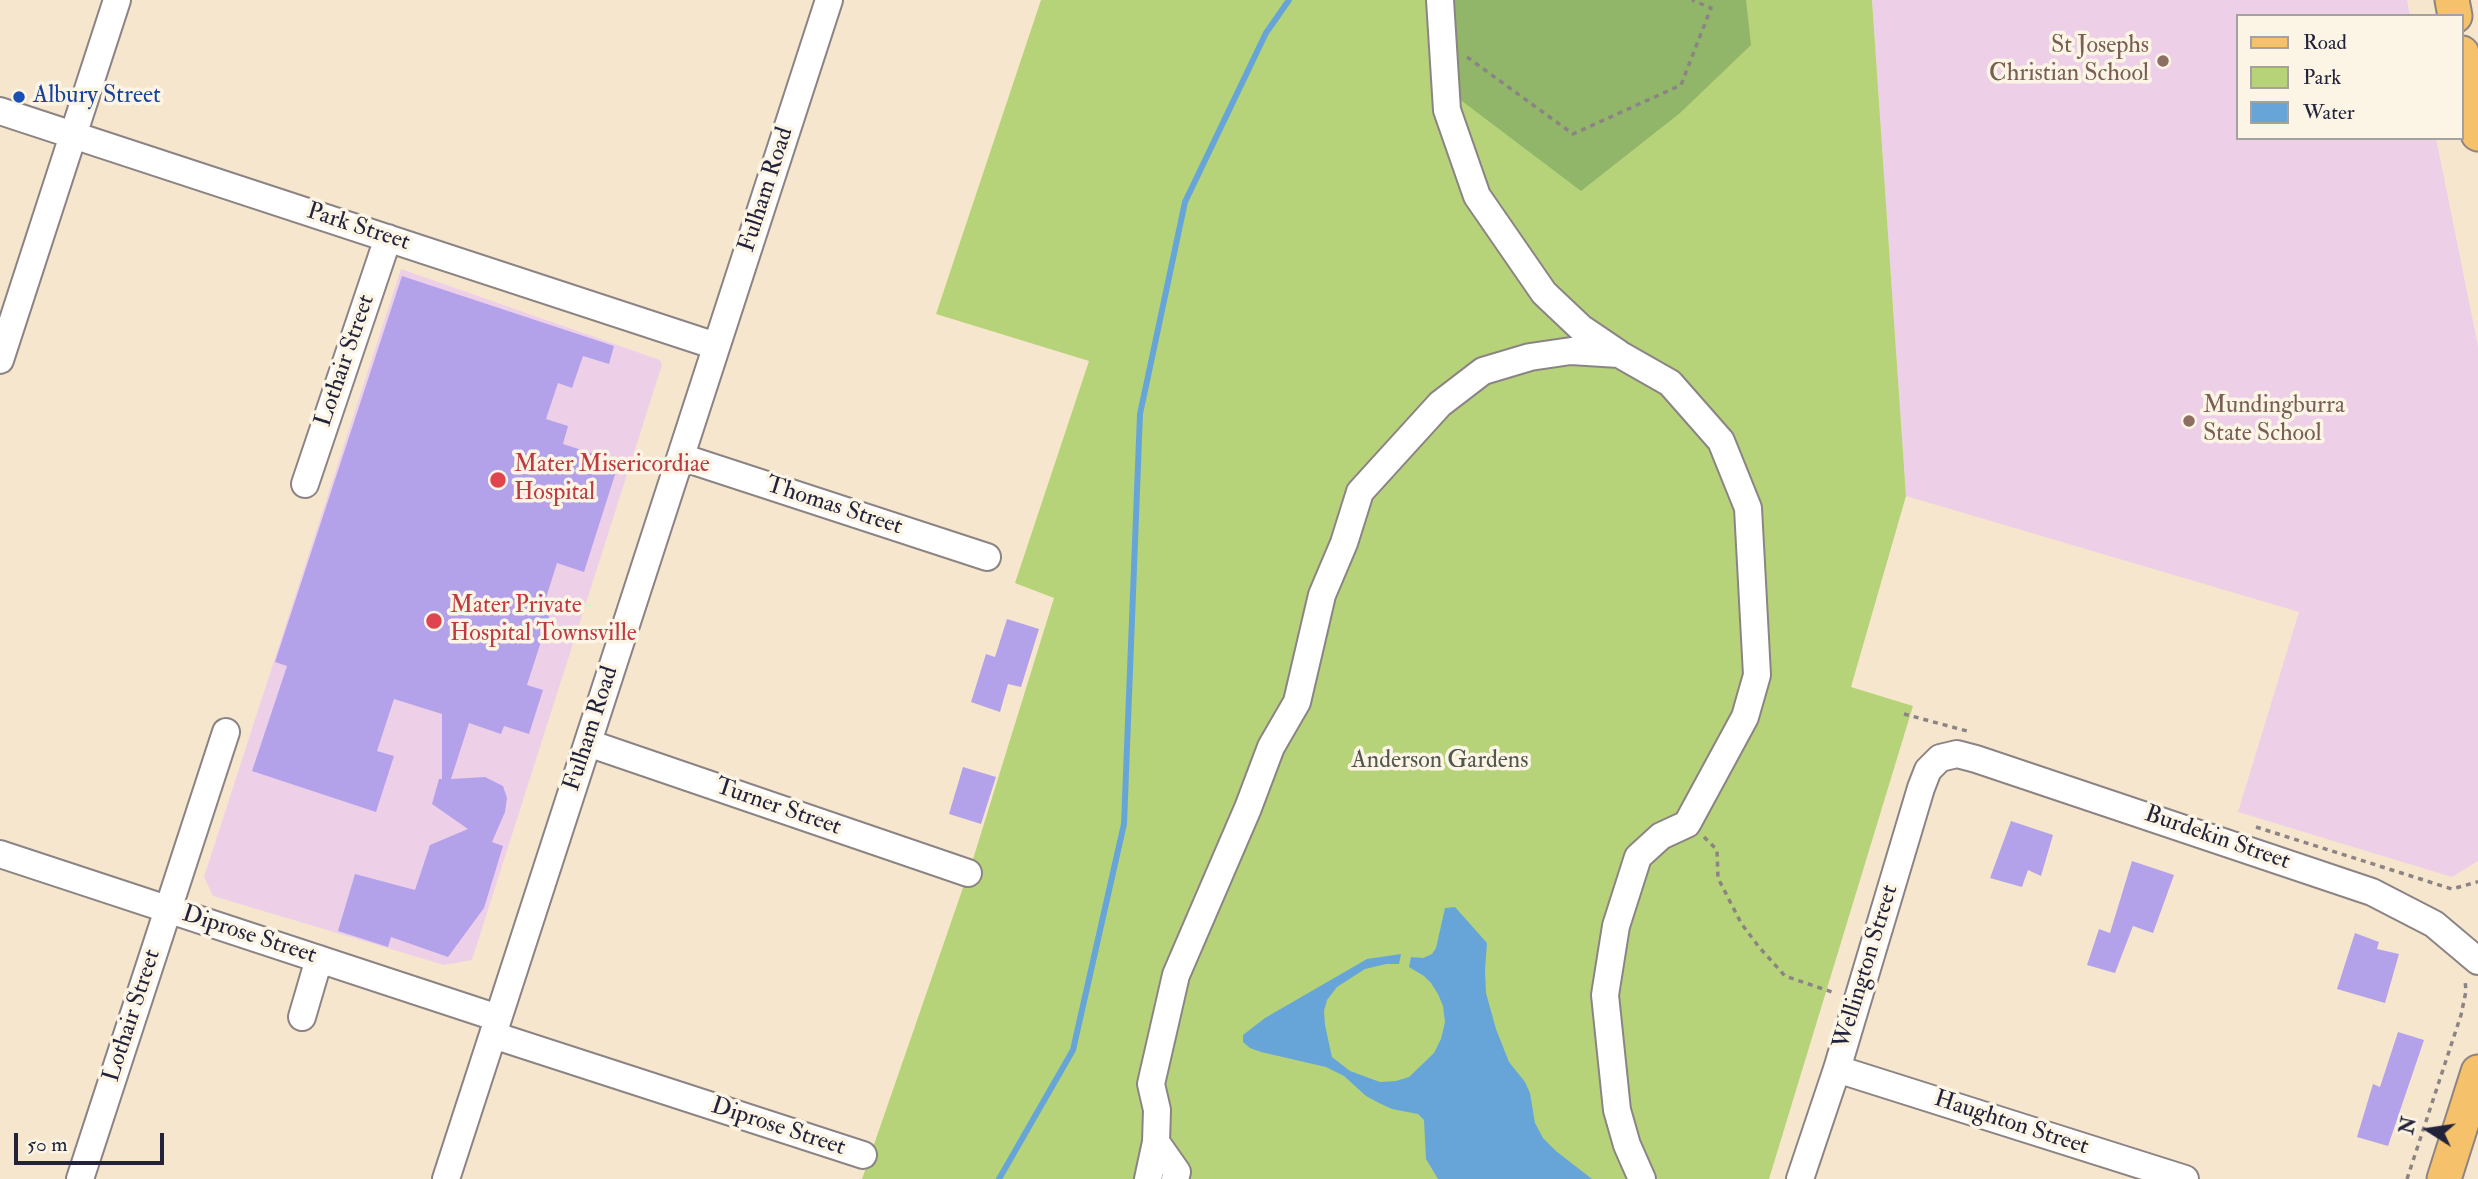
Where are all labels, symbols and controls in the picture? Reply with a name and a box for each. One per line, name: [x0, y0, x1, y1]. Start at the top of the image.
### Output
legend: [2236, 14, 2464, 140]
text: Road: [2303, 29, 2347, 56]
place label: St Josephs Christian School: [1989, 33, 2149, 89]
marker: St Josephs Christian School: [2155, 53, 2171, 69]
text: Park: [2303, 64, 2341, 91]
place label: Albury Street: [33, 83, 161, 111]
marker: Albury Street: [11, 89, 27, 105]
text: Water: [2303, 99, 2355, 126]
street label: Fulham Road: [733, 124, 801, 256]
street label: Park Street: [303, 198, 413, 258]
street label: Lothair Street: [310, 291, 382, 431]
place label: Mundingburra State School: [2203, 393, 2345, 449]
marker: Mundingburra State School: [2181, 413, 2197, 429]
place label: Mater Misericordiae Hospital: [514, 452, 710, 508]
marker: Mater Misericordiae Hospital: [488, 470, 508, 490]
street label: Thomas Street: [762, 471, 906, 543]
place label: Mater Private Hospital Townsville: [450, 593, 637, 649]
marker: Mater Private Hospital Townsville: [424, 611, 444, 631]
street label: Fulham Road: [558, 663, 626, 795]
park label: Anderson Gardens: [1352, 748, 1528, 776]
street label: Turner Street: [711, 773, 845, 843]
street label: Burdekin Street: [2140, 801, 2294, 877]
street label: Wellington Street: [1828, 882, 1906, 1052]
street label: Diprose Street: [178, 901, 320, 971]
street label: Lothair Street: [98, 946, 168, 1086]
street label: Haughton Street: [1930, 1085, 2092, 1163]
street label: Diprose Street: [707, 1093, 849, 1163]
north arrow: [2394, 1095, 2464, 1165]
text: N: [2395, 1115, 2422, 1136]
scale bar: [18, 1120, 168, 1164]
text: 50 m: [27, 1131, 68, 1158]

